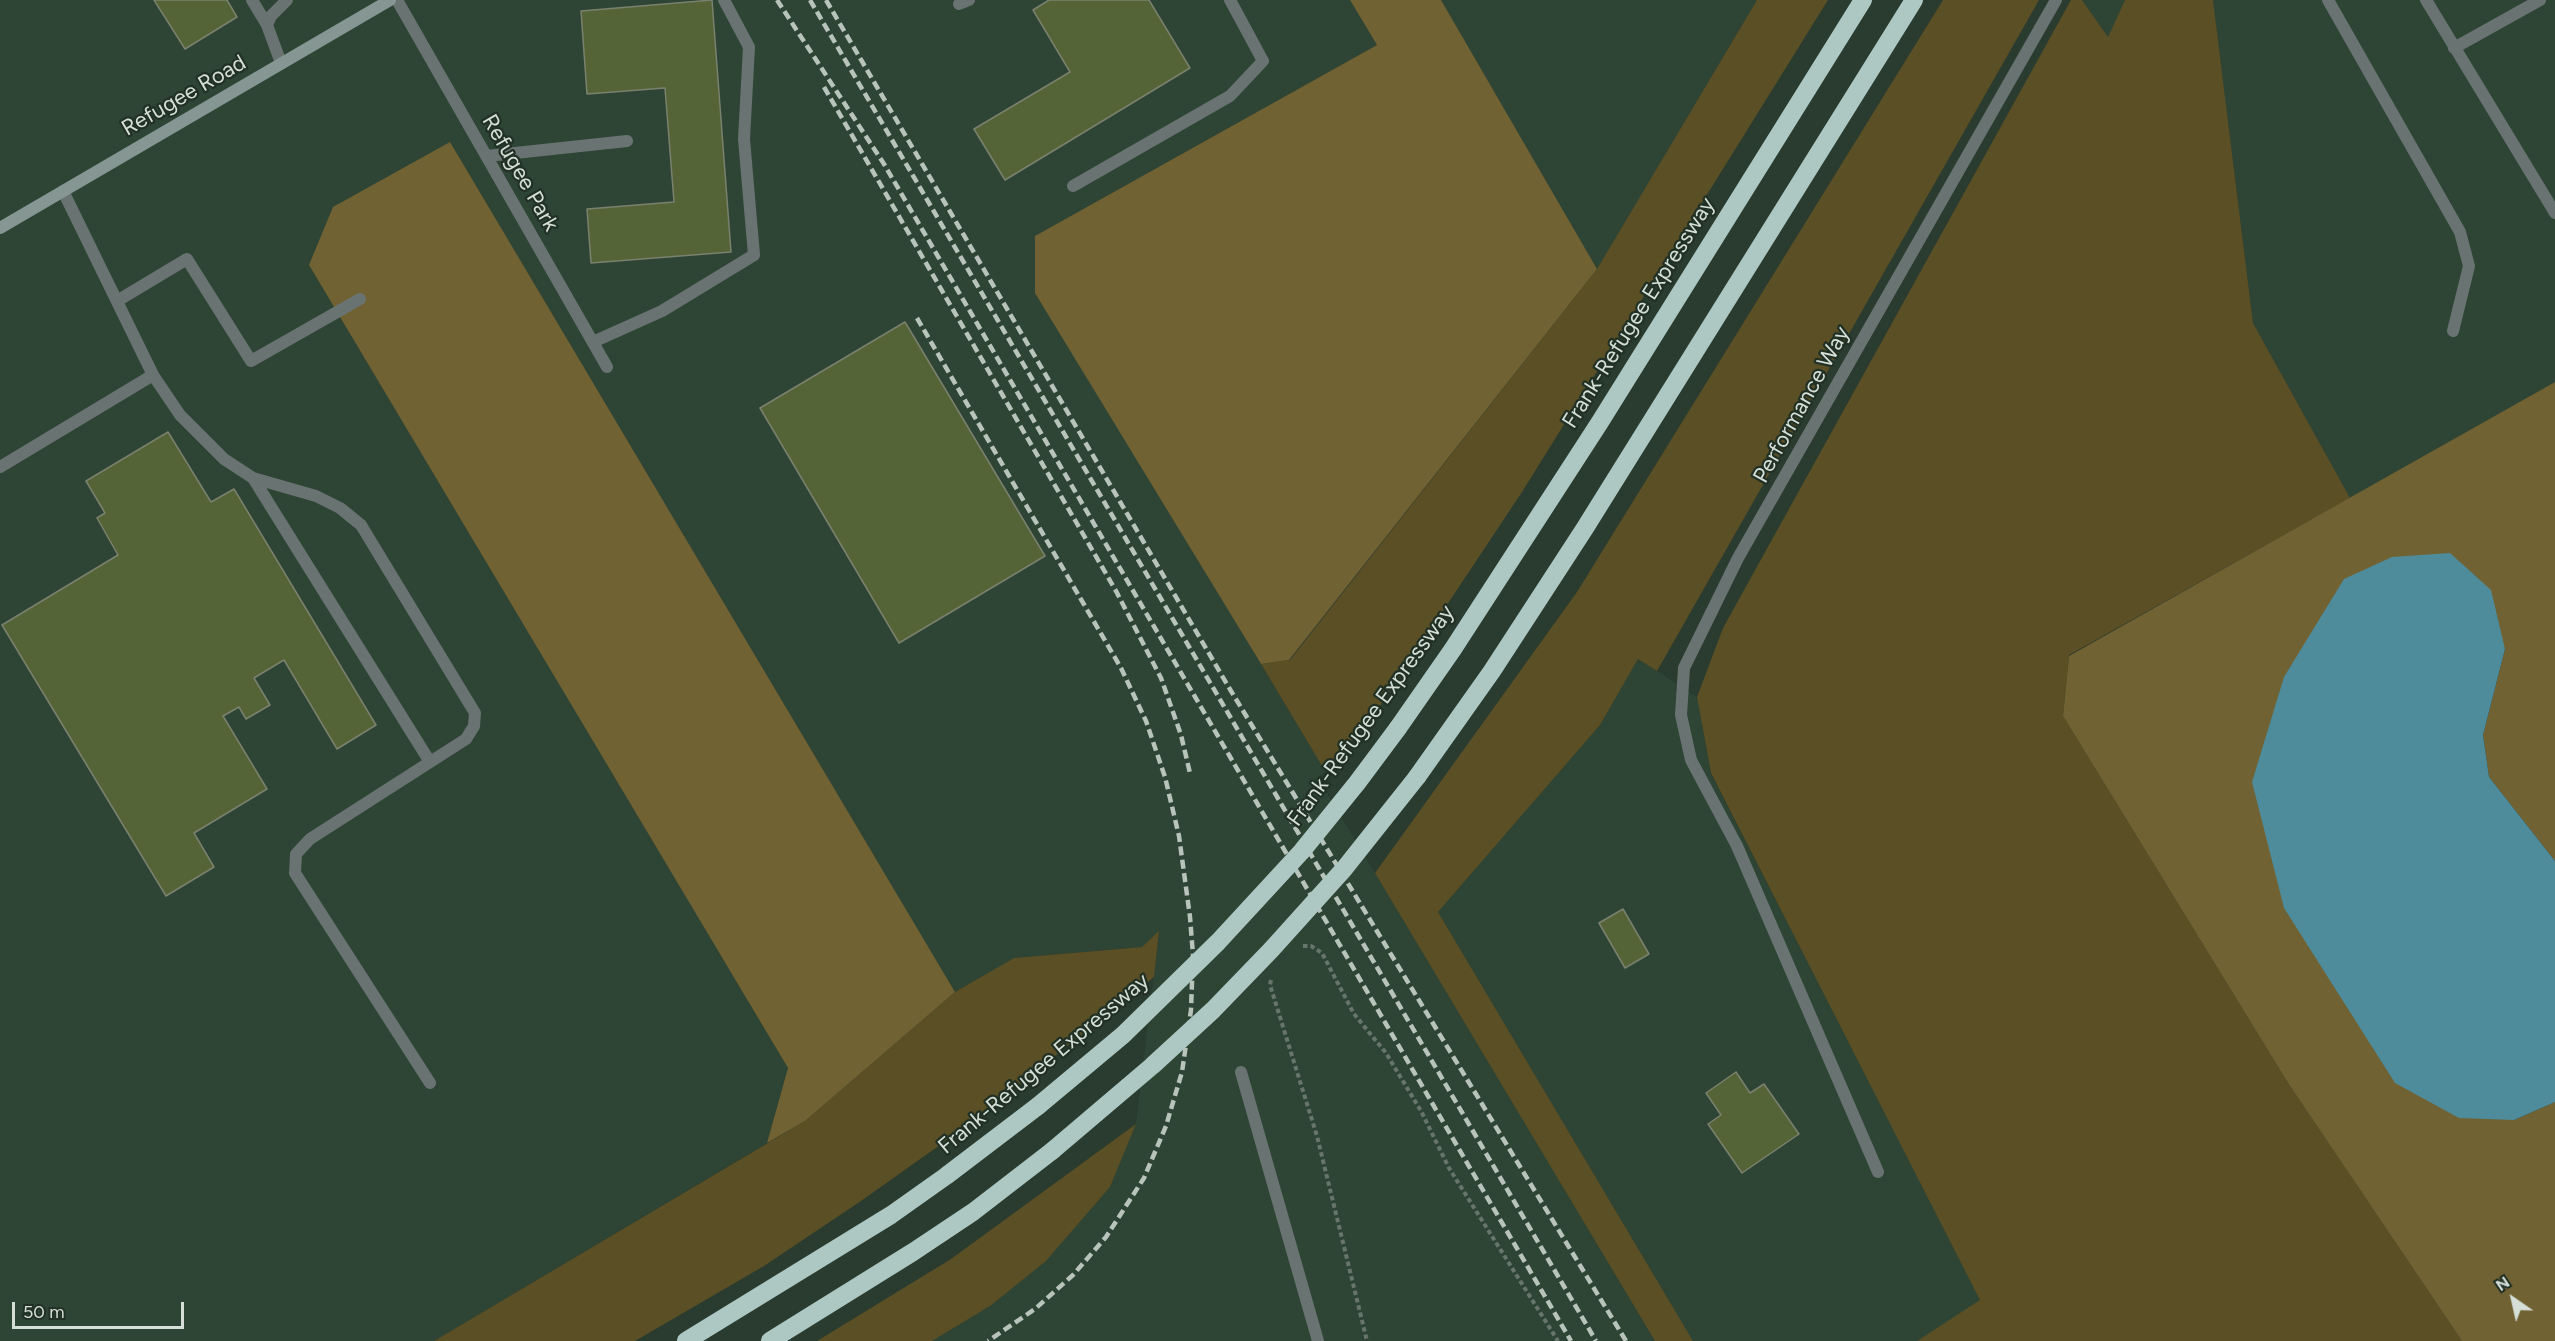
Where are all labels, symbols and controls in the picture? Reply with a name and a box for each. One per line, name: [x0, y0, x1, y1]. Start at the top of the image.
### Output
street label: Refugee Road: [117, 50, 251, 142]
street label: Refugee Park: [476, 110, 564, 236]
street label: Frank-Refugee Expressway: [1557, 193, 1721, 433]
street label: Performance Way: [1748, 322, 1856, 488]
street label: Frank-Refugee Expressway: [1282, 600, 1460, 832]
street label: Frank-Refugee Expressway: [933, 968, 1155, 1160]
north arrow: [2483, 1269, 2543, 1329]
text: N: [2492, 1272, 2513, 1295]
scale bar: [15, 1290, 188, 1328]
text: 50 m: [23, 1301, 65, 1323]

